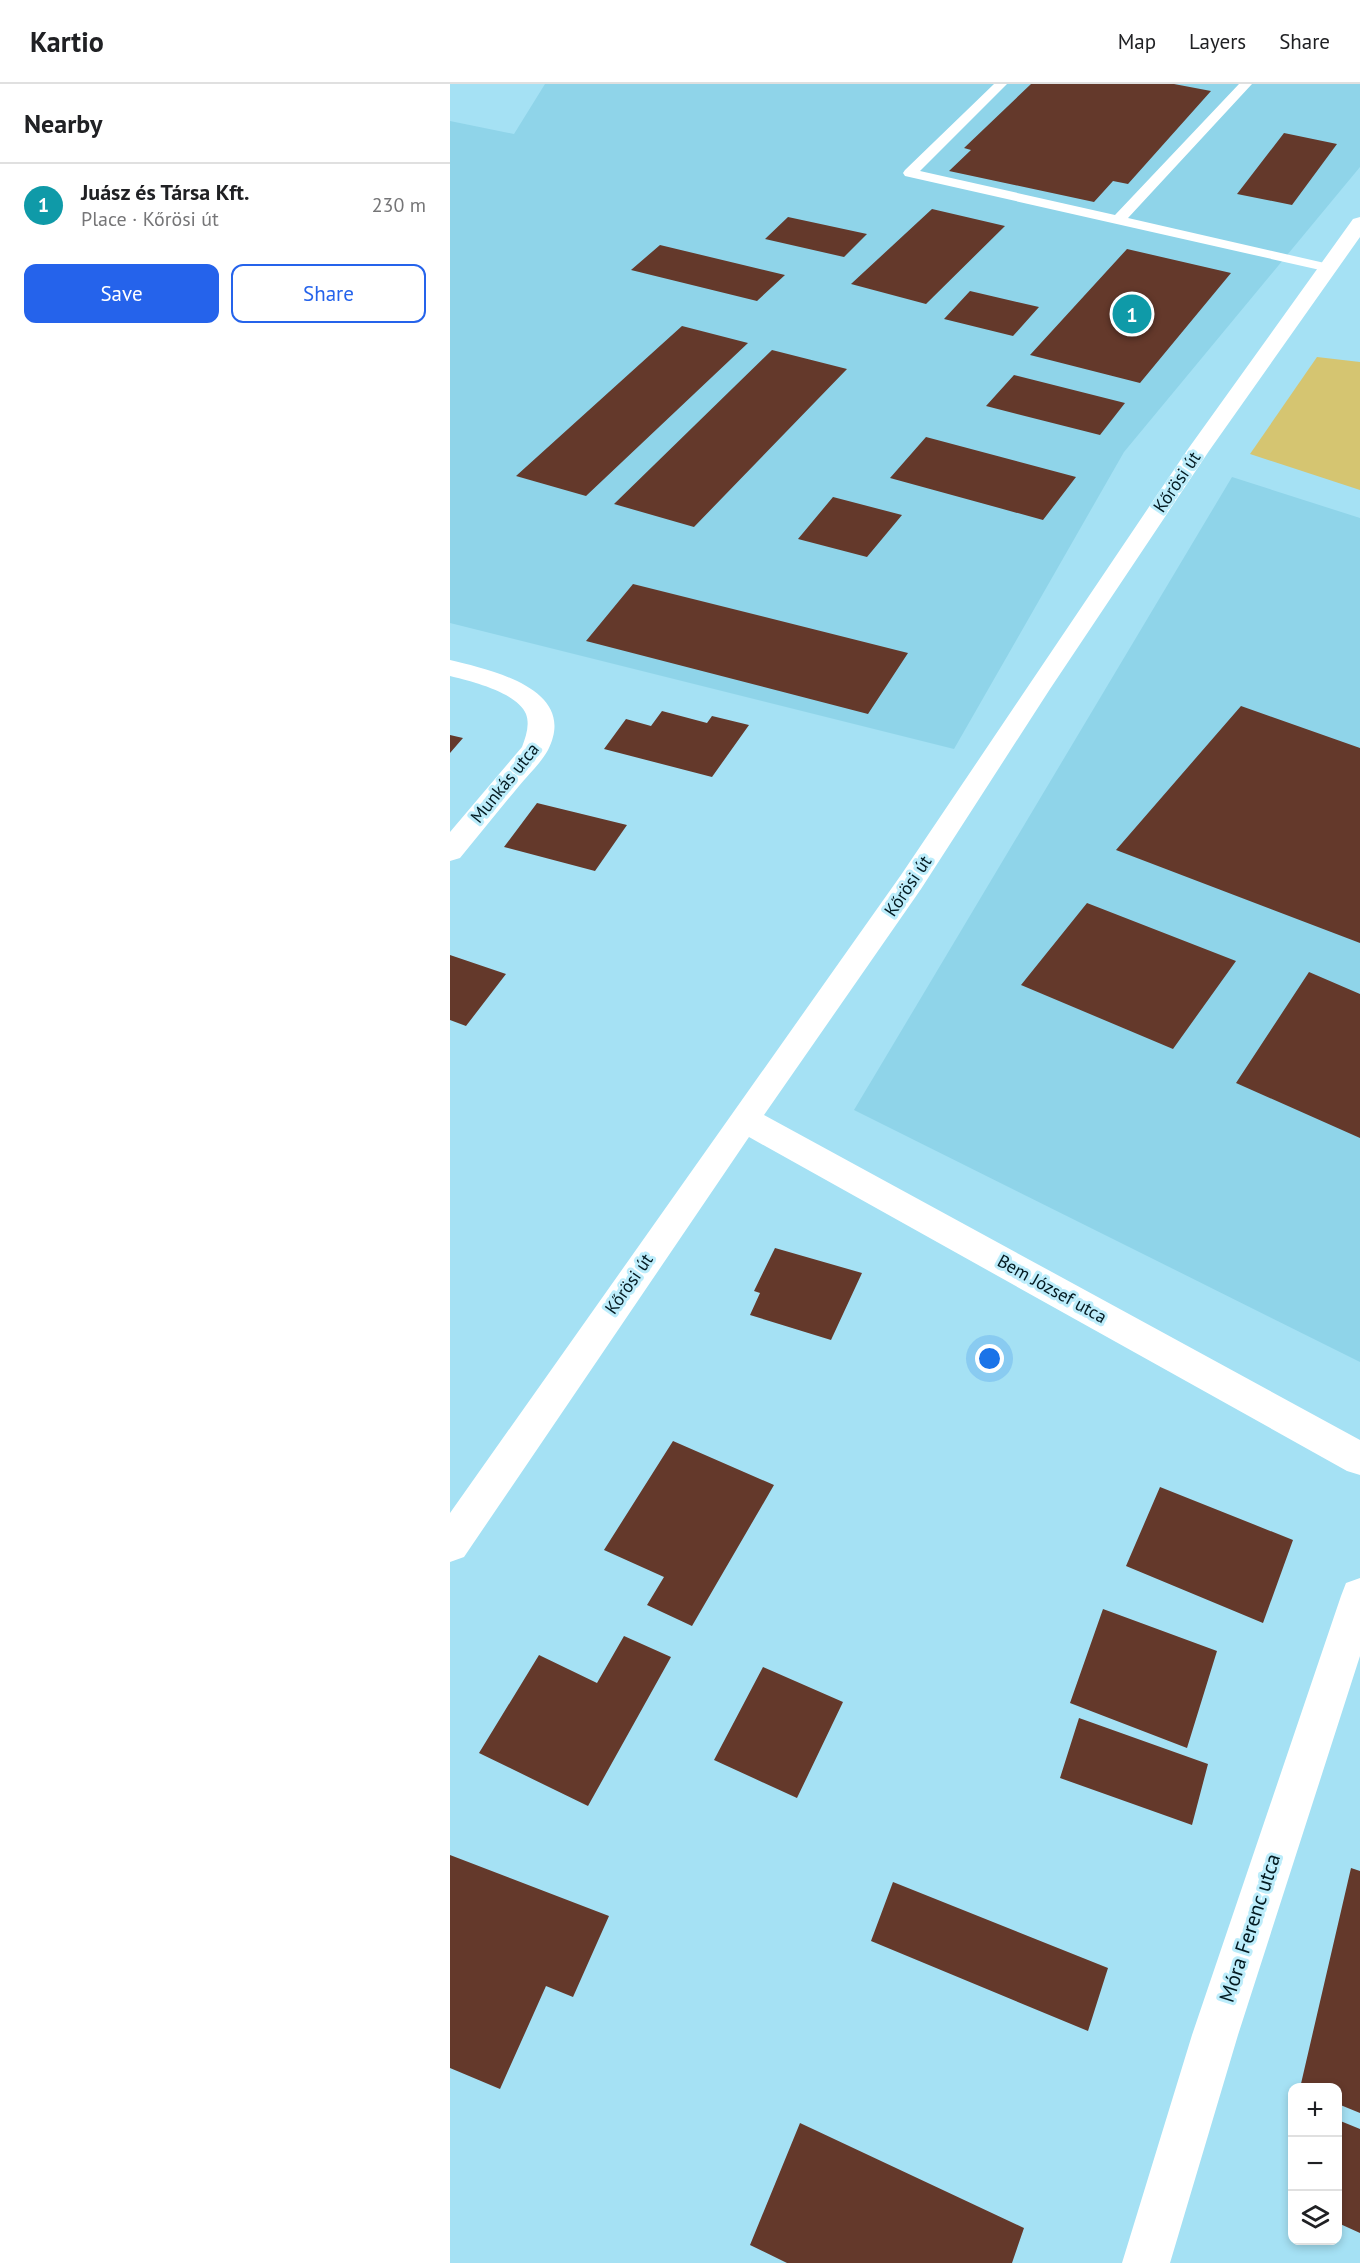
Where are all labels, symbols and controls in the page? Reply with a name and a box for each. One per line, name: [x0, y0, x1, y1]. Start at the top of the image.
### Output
text: Kartio: [30, 23, 104, 60]
text: Map: [1118, 28, 1156, 55]
text: Layers: [1189, 28, 1246, 55]
text: Share: [1279, 28, 1330, 55]
text: Nearby: [24, 107, 102, 140]
text: Juász és Társa Kft.: [81, 178, 249, 206]
text: 1: [38, 192, 49, 218]
text: 230 m: [372, 192, 426, 218]
text: Place · Kőrösi út: [81, 206, 219, 232]
button: Save: [24, 264, 219, 323]
button: Share: [231, 264, 426, 323]
pin: 1: [1112, 292, 1152, 336]
street label: Kőrösi út: [1148, 447, 1205, 517]
street label: Munkás utca: [465, 738, 544, 827]
street label: Kőrösi út: [879, 851, 936, 921]
street label: Kőrösi út: [600, 1249, 658, 1318]
street label: Bem József utca: [993, 1249, 1111, 1328]
your location: [975, 1344, 1004, 1373]
street label: Móra Ferenc utca: [1213, 1850, 1286, 2006]
map controls: [1288, 2083, 1342, 2245]
button: +: [1288, 2083, 1342, 2137]
button: −: [1288, 2137, 1342, 2191]
button: layers: [1288, 2191, 1342, 2245]

